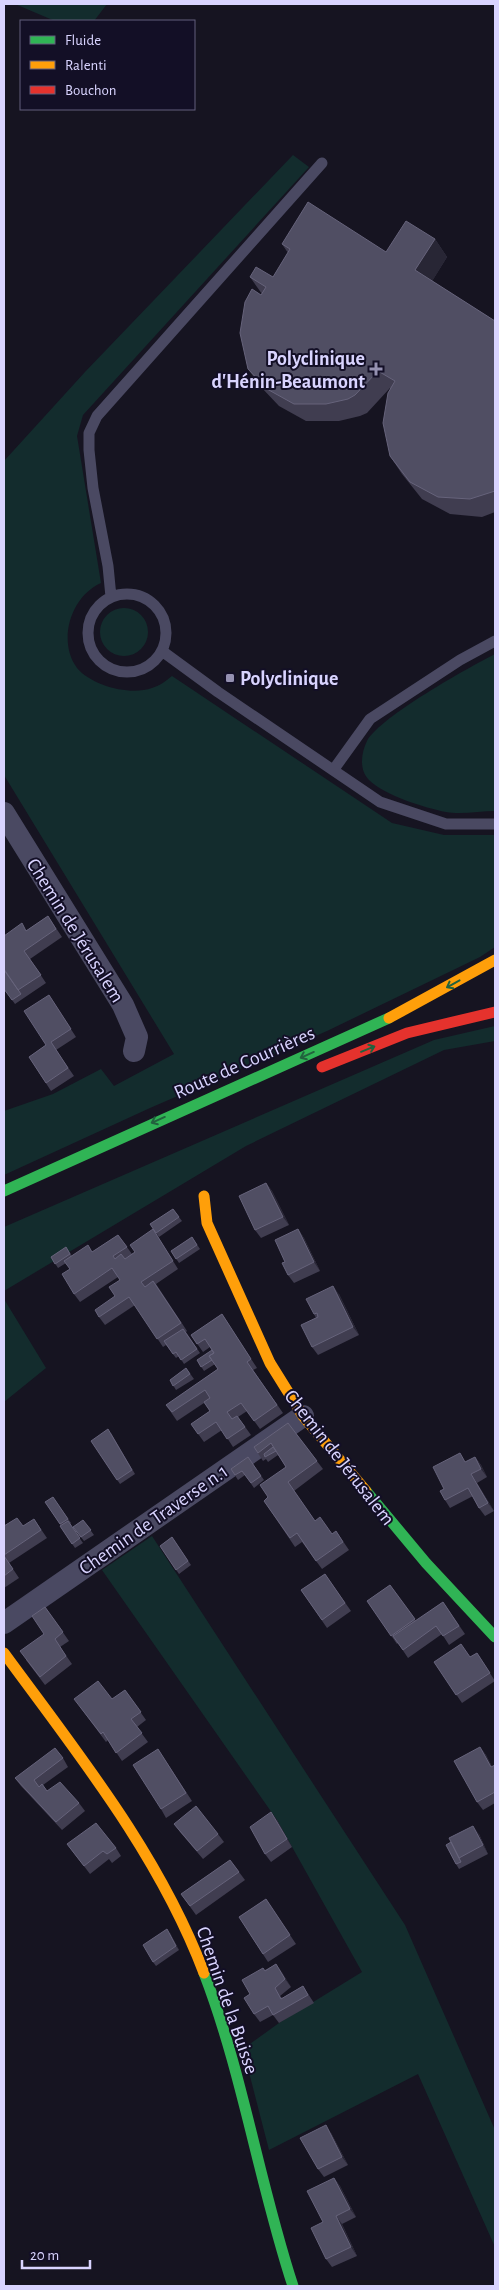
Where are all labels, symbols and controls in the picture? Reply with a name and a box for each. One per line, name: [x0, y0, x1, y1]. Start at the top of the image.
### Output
legend: [20, 20, 195, 110]
text: Fluide: [65, 33, 101, 48]
text: Ralenti: [65, 58, 107, 73]
text: Bouchon: [65, 83, 116, 98]
place label: Polyclinique d'Hénin-Beaumont: [212, 349, 365, 392]
marker: Polyclinique d'Hénin-Beaumont: [369, 362, 383, 376]
place label: Polyclinique: [240, 669, 338, 689]
marker: Polyclinique: [224, 672, 236, 684]
street label: Chemin de Jérusalem: [23, 855, 128, 1006]
one-way arrow: [446, 979, 460, 989]
street label: Route de Courrières: [171, 1023, 318, 1103]
one-way arrow: [361, 1043, 376, 1052]
one-way arrow: [300, 1050, 315, 1060]
one-way arrow: [151, 1116, 166, 1126]
street label: Chemin de Jérusalem: [280, 1386, 398, 1529]
street label: Chemin de Traverse n.1: [75, 1461, 232, 1579]
street label: Chemin de la Buisse: [192, 1924, 262, 2077]
scale bar: [22, 2238, 90, 2270]
text: 20 m: [30, 2248, 59, 2263]

